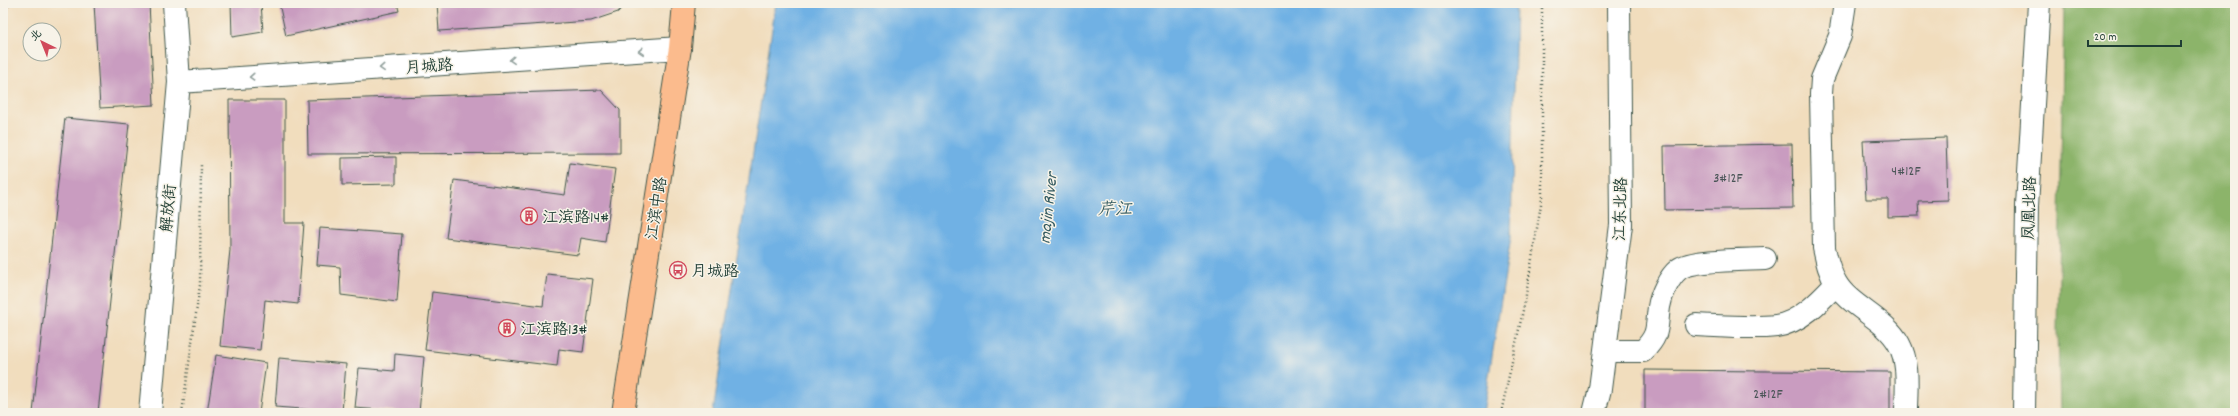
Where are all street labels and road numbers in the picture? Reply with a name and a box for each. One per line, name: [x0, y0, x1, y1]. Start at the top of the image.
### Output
street label: 月城路: [404, 54, 454, 81]
street label: 江滨中路: [641, 175, 674, 242]
street label: 凤凰北路: [2018, 176, 2043, 240]
street label: 江东北路: [1609, 177, 1634, 241]
street label: 解放街: [156, 183, 183, 233]

